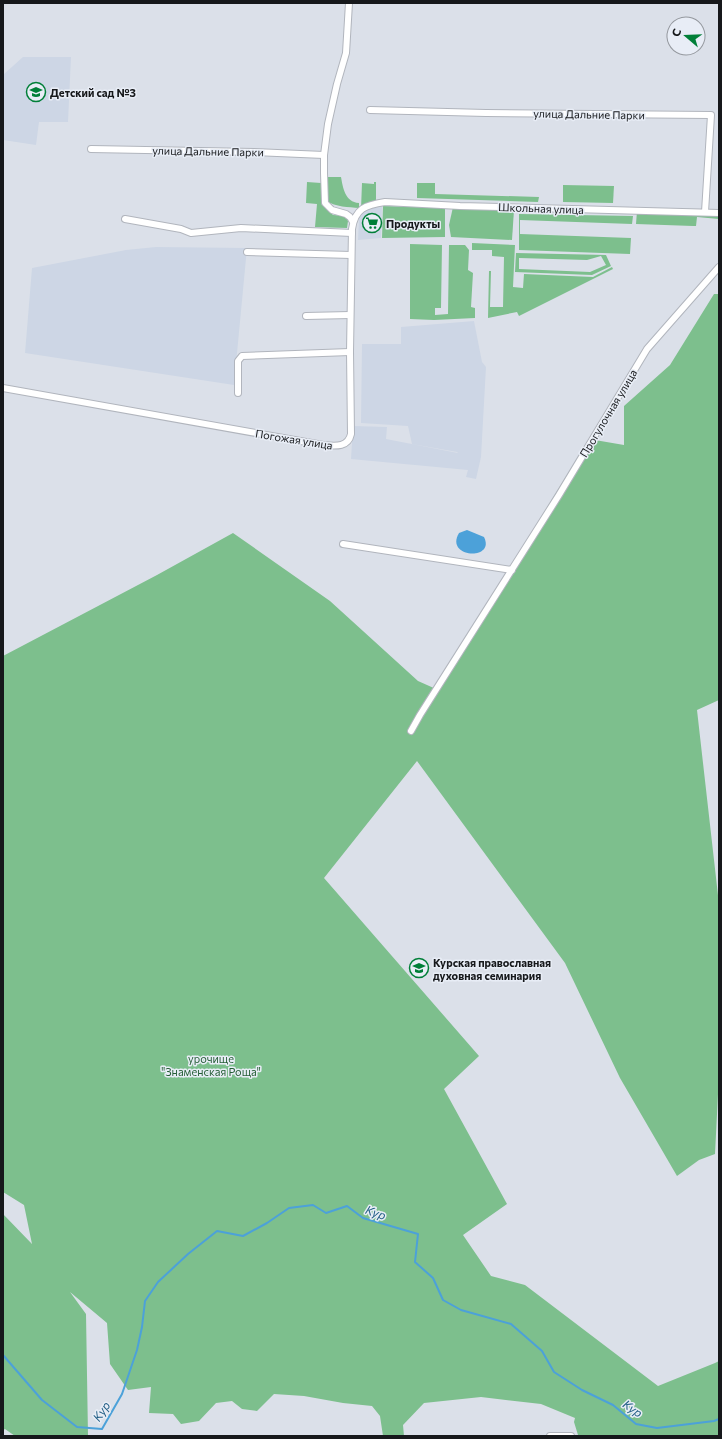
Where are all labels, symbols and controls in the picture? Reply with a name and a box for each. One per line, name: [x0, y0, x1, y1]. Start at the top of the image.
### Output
north arrow: [666, 16, 706, 56]
text: С: [669, 26, 684, 38]
school or university icon: Детский сад №3: [25, 81, 47, 103]
place label: Детский сад №3: [50, 86, 136, 99]
street label: улица Дальние Парки: [533, 107, 645, 121]
street label: улица Дальние Парки: [152, 144, 264, 158]
street label: Школьная улица: [498, 200, 584, 216]
supermarket icon: Продукты: [361, 212, 383, 234]
place label: Продукты: [386, 217, 440, 230]
street label: Прогулочная улица: [577, 367, 639, 459]
street label: Погожая улица: [254, 426, 334, 452]
place label: Курская православная духовная семинария: [433, 956, 551, 982]
school or university icon: Курская православная духовная семинария: [408, 957, 430, 979]
park label: урочище "Знаменская Роща": [161, 1052, 261, 1078]
water label: Кур: [364, 1202, 388, 1222]
water label: Кур: [620, 1396, 646, 1420]
water label: Кур: [89, 1398, 113, 1424]

